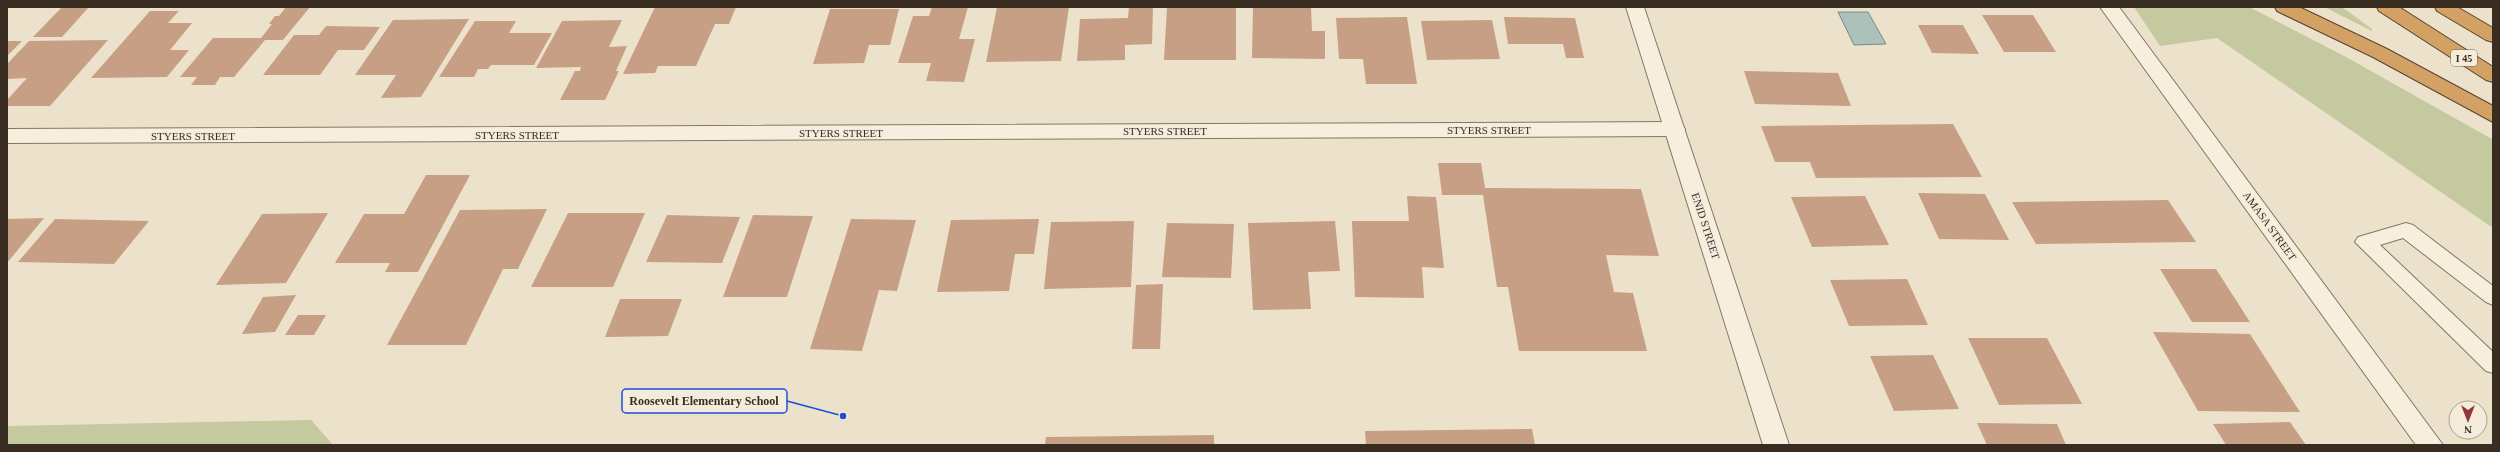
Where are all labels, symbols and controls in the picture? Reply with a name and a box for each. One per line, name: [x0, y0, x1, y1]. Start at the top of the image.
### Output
road number: I 45: [2451, 50, 2477, 66]
street label: STYERS STREET: [1447, 124, 1531, 136]
street label: STYERS STREET: [1123, 125, 1207, 137]
street label: STYERS STREET: [799, 127, 883, 139]
street label: STYERS STREET: [475, 129, 559, 141]
street label: STYERS STREET: [151, 130, 235, 142]
street label: AMASA STREET: [2241, 189, 2299, 263]
street label: ENID STREET: [1690, 191, 1723, 261]
callout: Roosevelt Elementary School: [622, 389, 787, 413]
text: Roosevelt Elementary School: [629, 394, 779, 408]
north arrow: [2448, 400, 2488, 440]
text: N: [2464, 424, 2472, 436]

